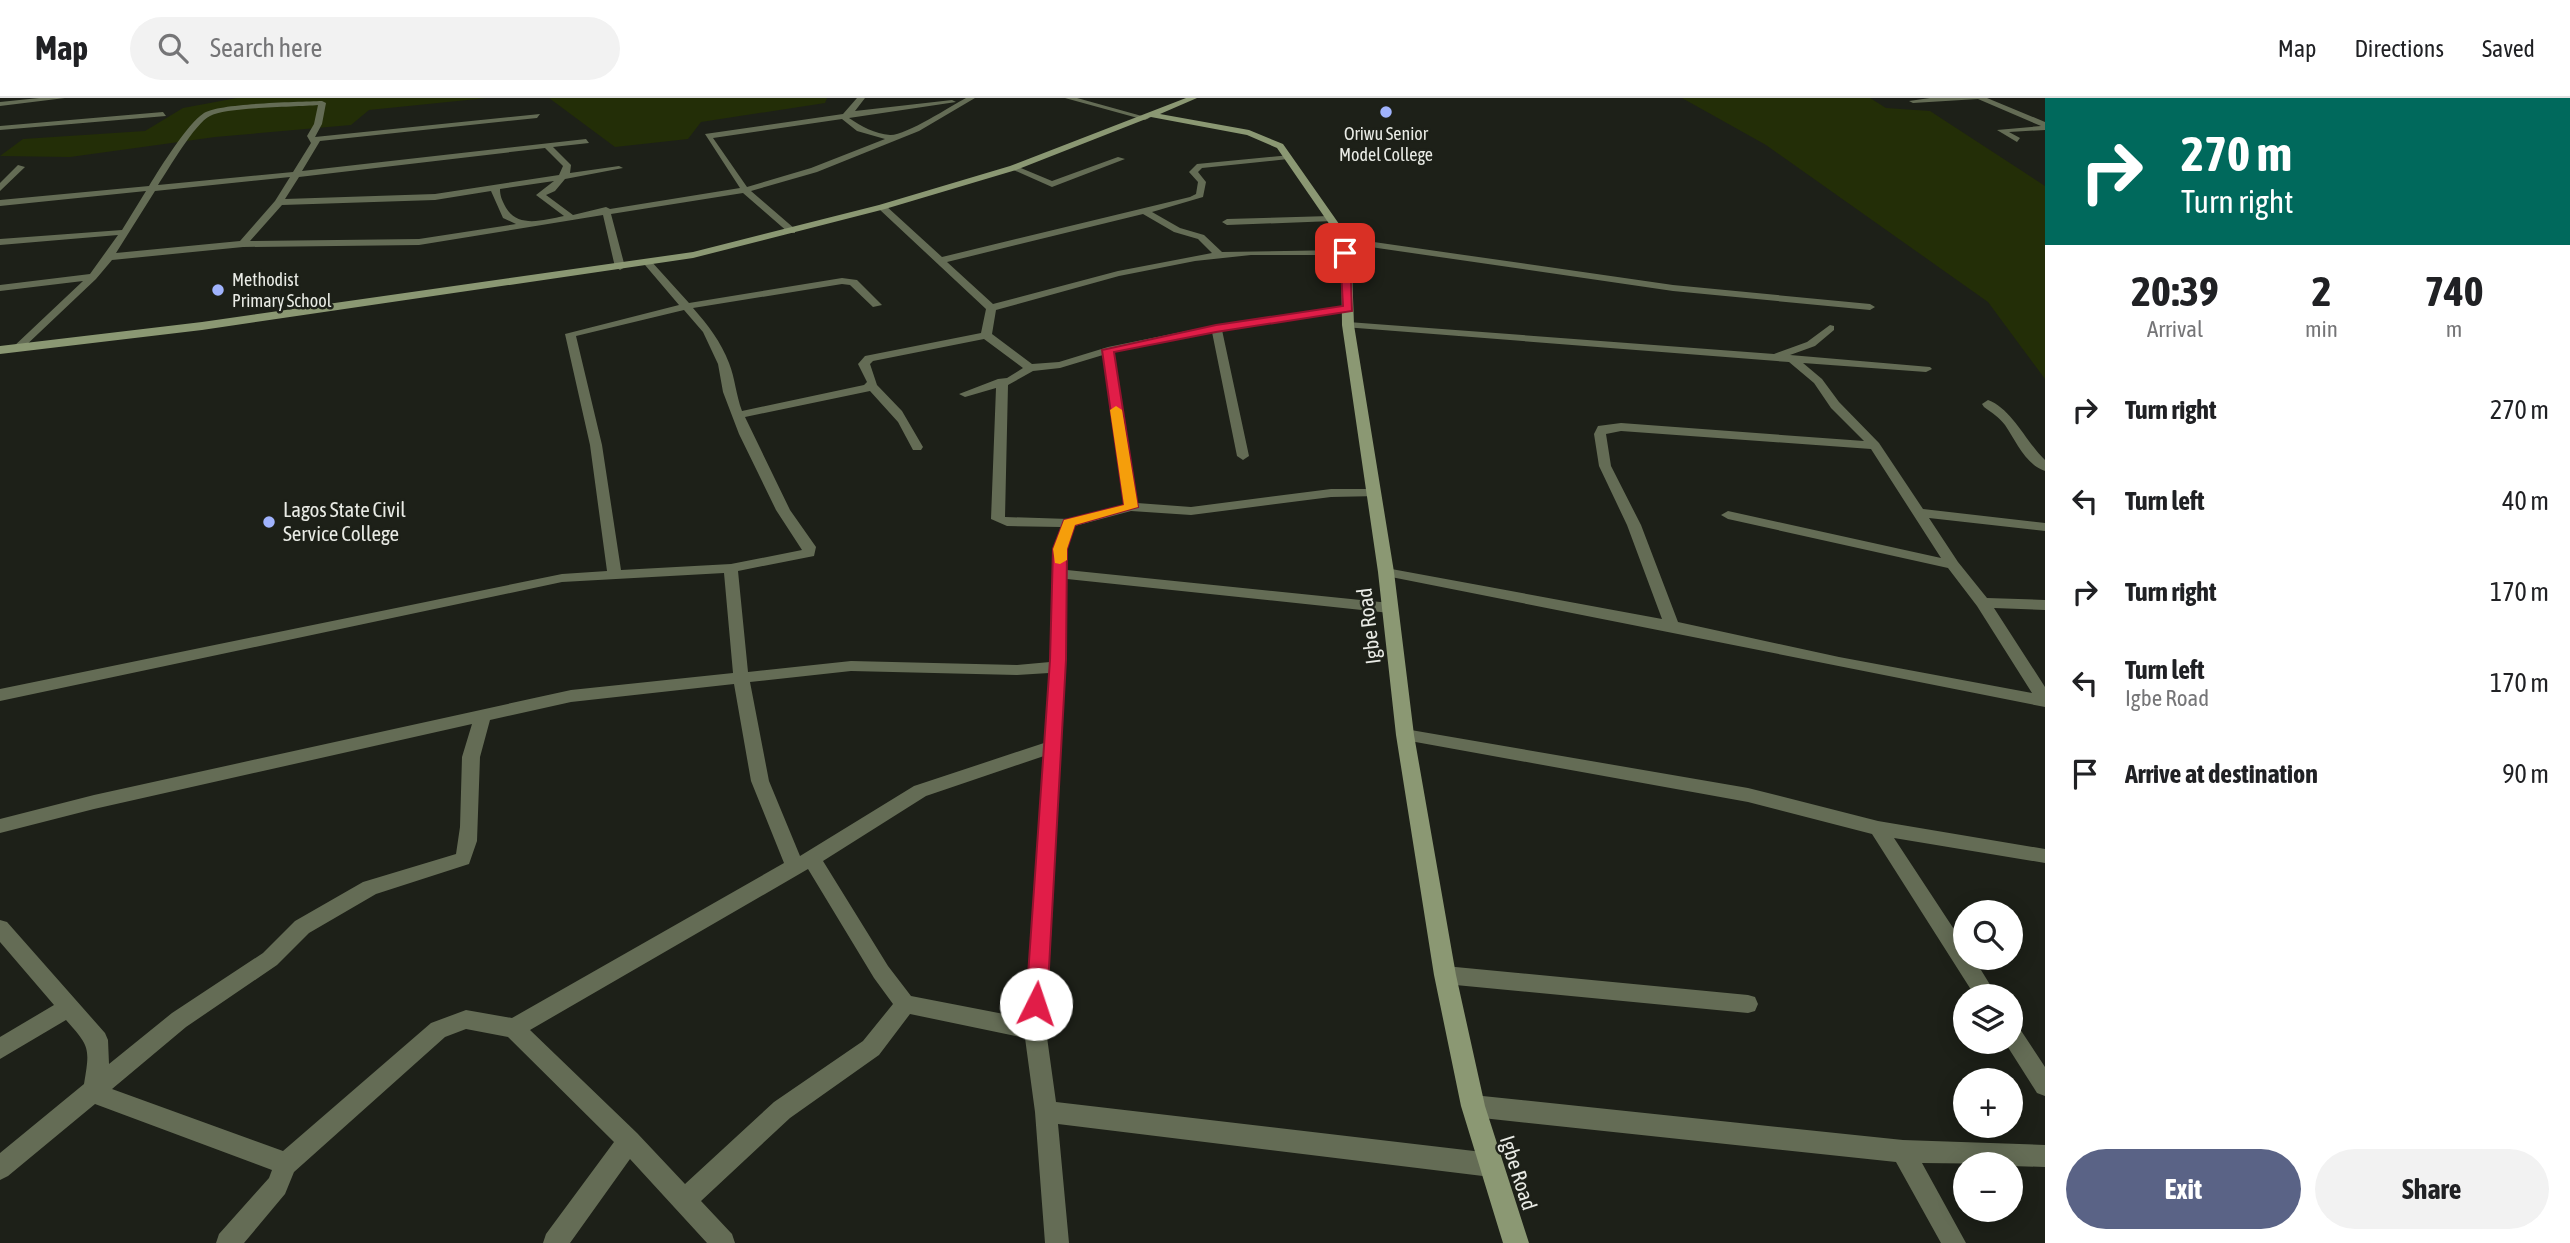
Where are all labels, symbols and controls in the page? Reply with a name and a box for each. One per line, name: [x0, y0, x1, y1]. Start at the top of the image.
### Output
search box: [130, 17, 620, 80]
text: Map: [35, 29, 88, 67]
icon: search: [154, 29, 192, 67]
text: Search here: [210, 33, 322, 63]
text: Map: [2278, 35, 2316, 62]
text: Directions: [2354, 35, 2444, 62]
text: Saved: [2482, 35, 2535, 62]
marker: Oriwu Senior Model College: [1378, 104, 1394, 120]
place label: Oriwu Senior Model College: [1339, 123, 1433, 165]
text: 270 m: [2181, 125, 2292, 181]
icon: right: [2066, 126, 2157, 217]
text: Turn right: [2181, 183, 2294, 220]
pin: [1315, 223, 1375, 283]
icon: arrive: [1326, 234, 1364, 272]
text: 20:39: [2131, 267, 2219, 315]
text: 2: [2312, 267, 2331, 315]
text: 740: [2424, 267, 2484, 315]
place label: Methodist Primary School: [232, 269, 332, 311]
marker: Methodist Primary School: [210, 282, 226, 298]
text: Arrival: [2147, 316, 2203, 342]
text: min: [2305, 316, 2338, 342]
text: m: [2446, 316, 2462, 342]
icon: right: [2066, 391, 2104, 429]
text: Turn right: [2125, 395, 2216, 425]
text: 270 m: [2490, 395, 2549, 425]
icon: left: [2066, 482, 2104, 520]
text: Turn left: [2125, 486, 2205, 516]
text: 40 m: [2502, 486, 2549, 516]
place label: Lagos State Civil Service College: [283, 497, 406, 545]
marker: Lagos State Civil Service College: [261, 514, 277, 530]
icon: right: [2066, 573, 2104, 611]
text: Turn right: [2125, 577, 2216, 607]
text: 170 m: [2490, 577, 2549, 607]
street label: Igbe Road: [1351, 587, 1385, 666]
text: Turn left: [2125, 655, 2205, 685]
icon: left: [2066, 664, 2104, 702]
text: 170 m: [2490, 668, 2549, 698]
text: Igbe Road: [2125, 685, 2209, 711]
icon: arrive: [2066, 755, 2104, 793]
text: Arrive at destination: [2125, 759, 2318, 789]
text: 90 m: [2502, 759, 2549, 789]
map controls: [1953, 900, 2023, 1222]
button: search: [1953, 900, 2023, 970]
position arrow: [999, 967, 1073, 1041]
button: layers: [1953, 984, 2023, 1054]
button: +: [1953, 1068, 2023, 1138]
street label: Igbe Road: [1496, 1132, 1542, 1213]
button: Exit: [2066, 1149, 2301, 1229]
button: Share: [2315, 1149, 2549, 1229]
button: −: [1953, 1152, 2023, 1222]

